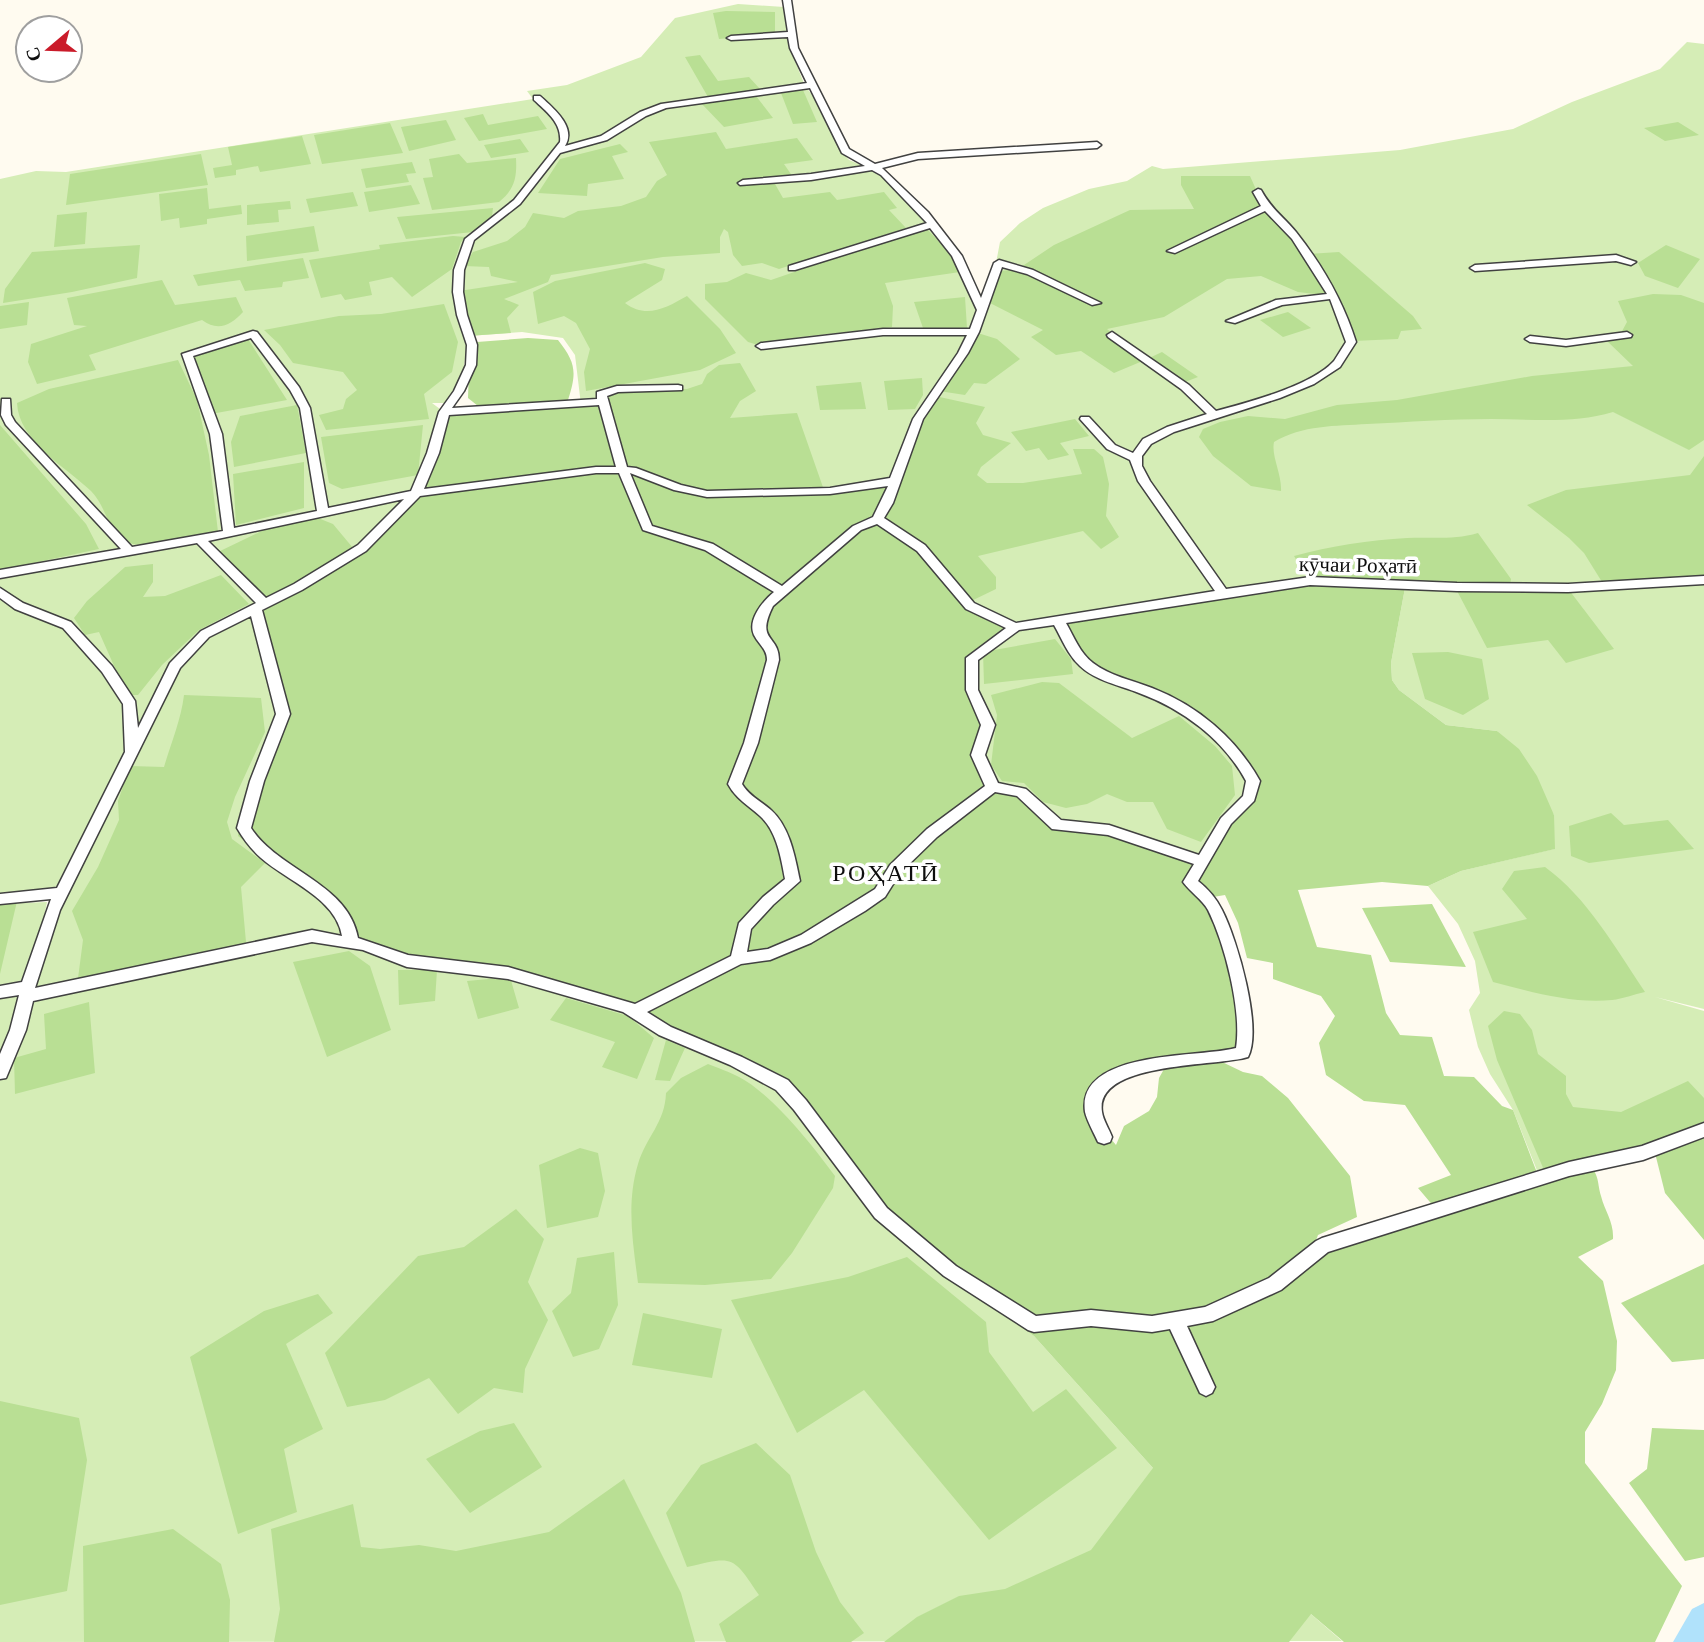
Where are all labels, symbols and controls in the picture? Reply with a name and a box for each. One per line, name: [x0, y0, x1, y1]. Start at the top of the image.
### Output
north arrow: [14, 14, 84, 84]
text: С: [21, 44, 46, 64]
street label: кӯчаи Роҳатӣ: [1299, 552, 1417, 578]
district label: РОҲАТӢ: [832, 860, 940, 886]

